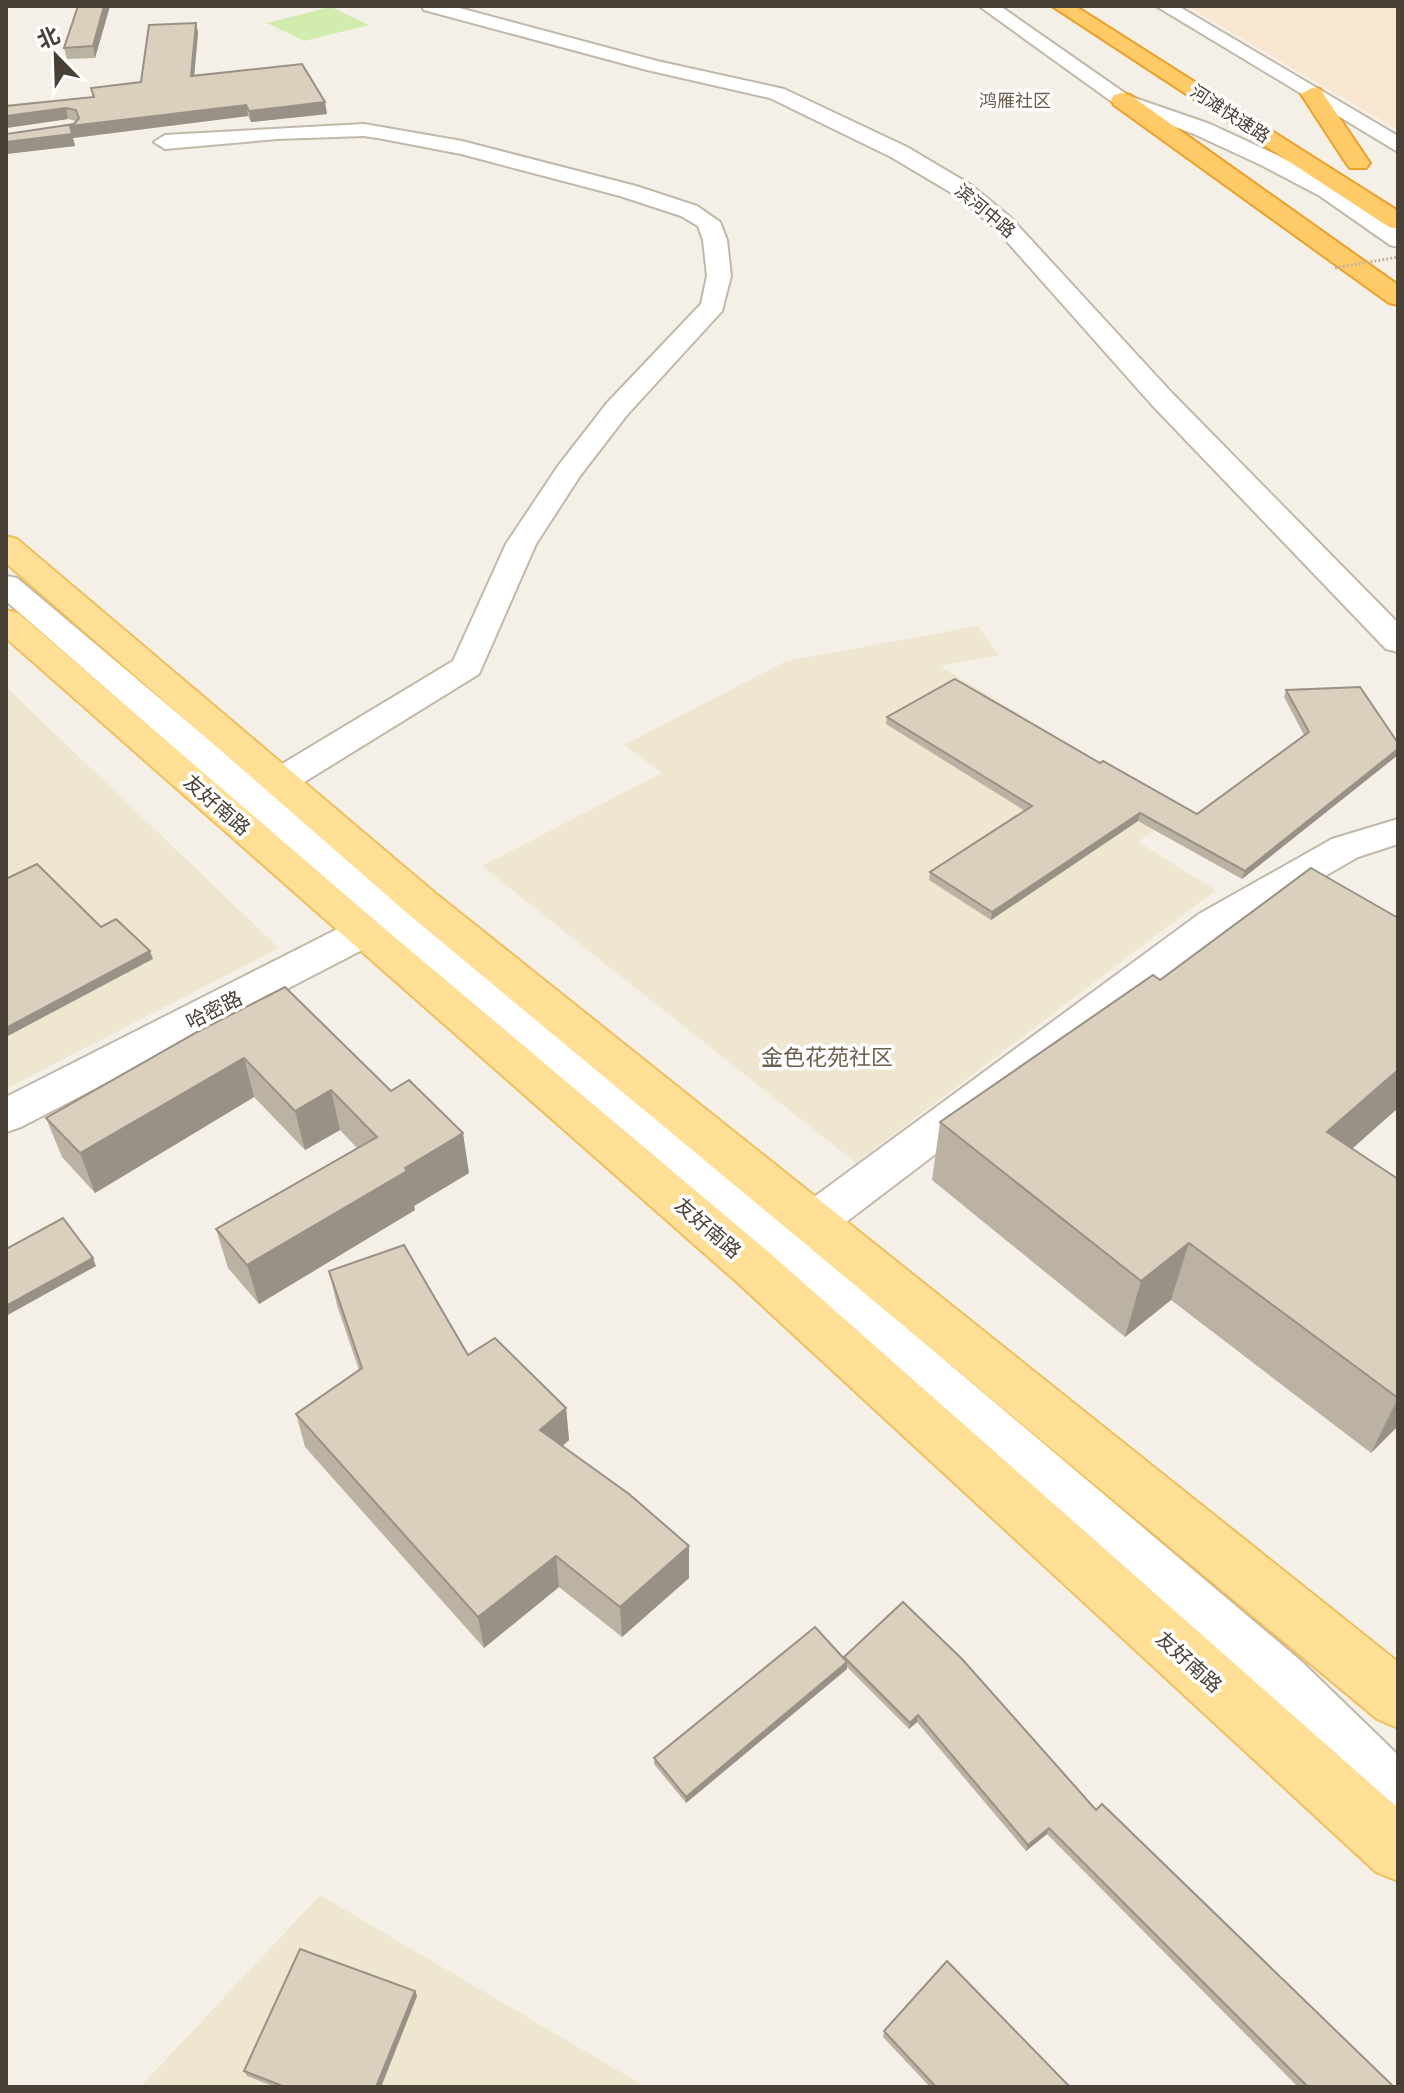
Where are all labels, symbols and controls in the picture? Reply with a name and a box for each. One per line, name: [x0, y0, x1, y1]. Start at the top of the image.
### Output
north arrow: [16, 16, 96, 96]
text: 北: [33, 21, 64, 55]
street label: 河滩快速路: [1186, 80, 1274, 148]
district label: 鸿雁社区: [979, 90, 1051, 112]
street label: 滨河中路: [950, 179, 1020, 243]
street label: 友好南路: [179, 770, 255, 840]
street label: 哈密路: [182, 986, 246, 1034]
district label: 金色花苑社区: [761, 1044, 893, 1071]
street label: 友好南路: [670, 1193, 746, 1263]
street label: 友好南路: [1151, 1626, 1227, 1698]

